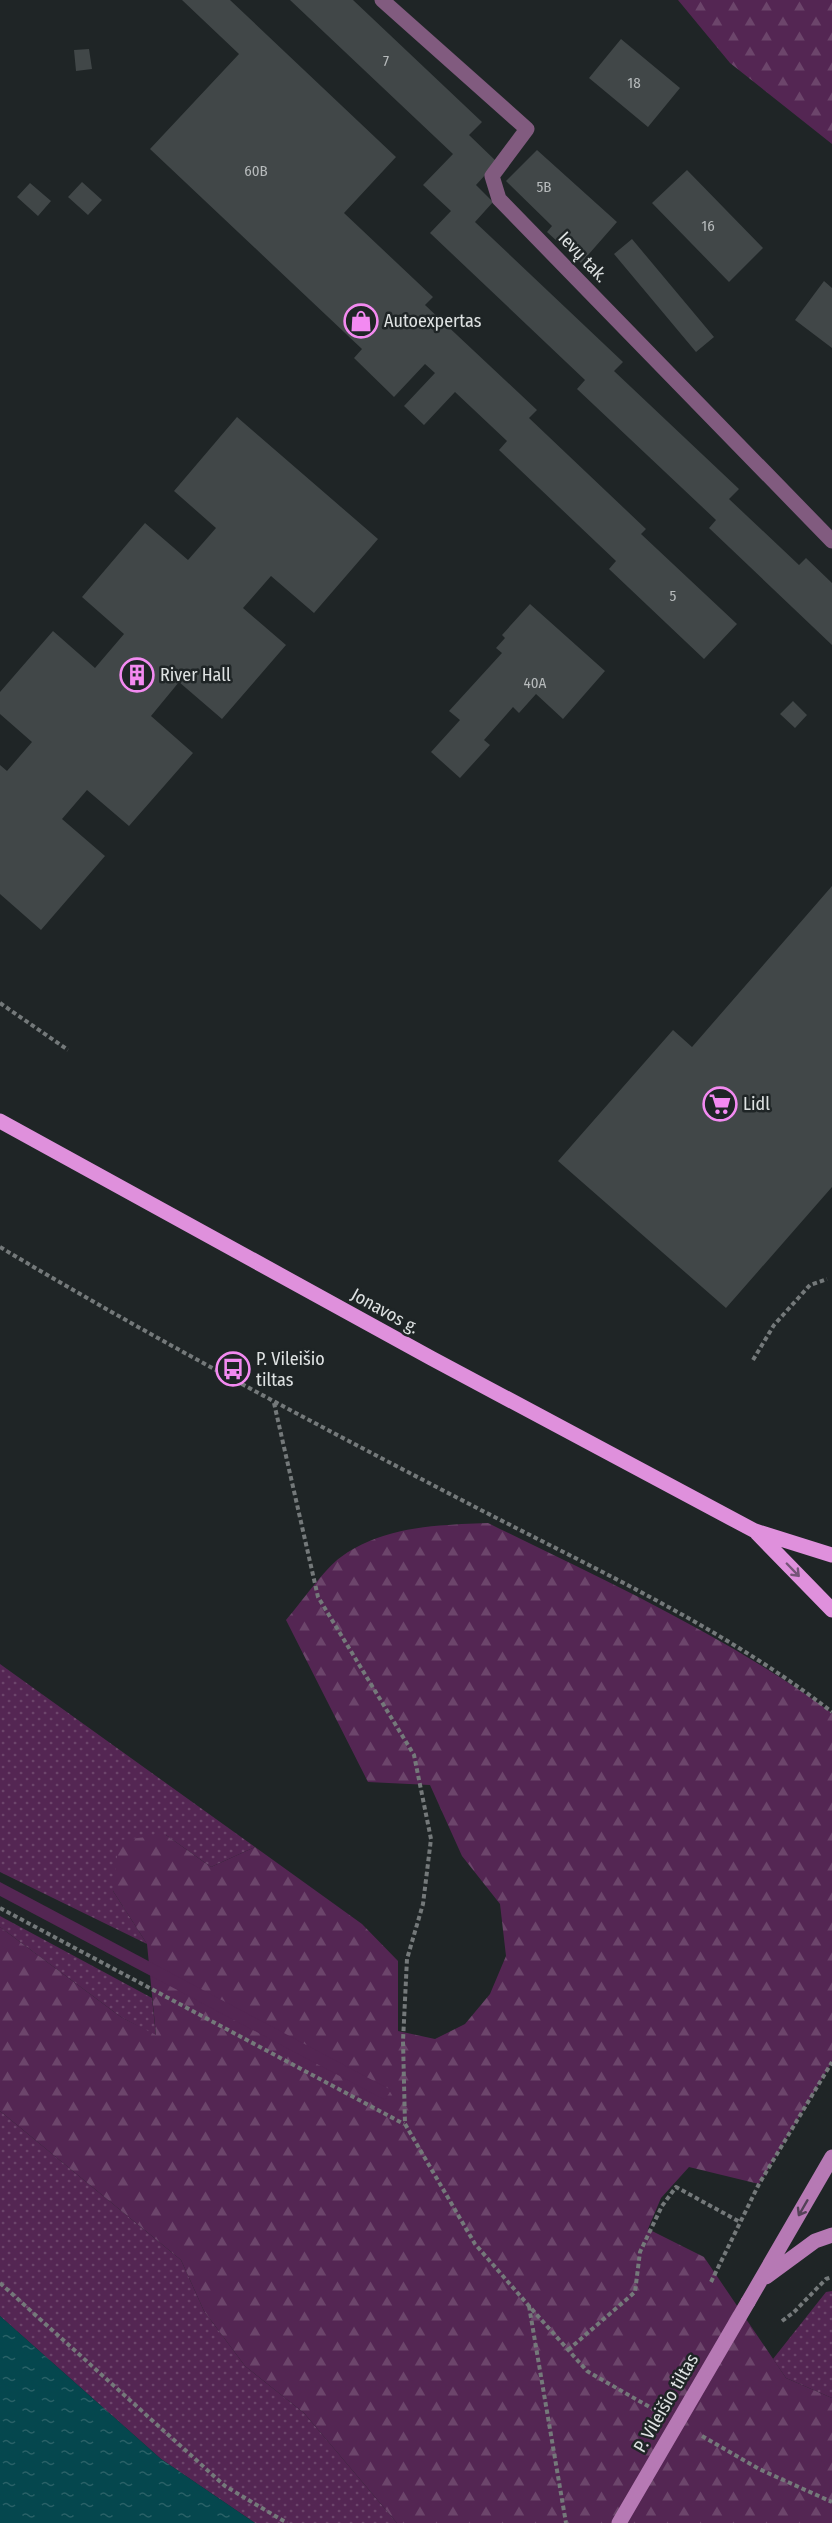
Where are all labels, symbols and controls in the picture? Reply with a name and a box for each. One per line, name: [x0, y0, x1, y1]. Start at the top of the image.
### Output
house number: 7: [383, 52, 389, 70]
house number: 18: [627, 74, 641, 92]
house number: 60B: [244, 162, 268, 180]
house number: 5B: [536, 178, 552, 196]
house number: 16: [701, 217, 715, 235]
street label: Ievų tak.: [554, 227, 613, 287]
shop icon: Autoexpertas: [343, 303, 379, 339]
place label: Autoexpertas: [384, 310, 482, 332]
house number: 5: [670, 587, 677, 605]
building icon: River Hall: [119, 657, 155, 693]
place label: River Hall: [160, 664, 231, 686]
house number: 40A: [524, 674, 547, 692]
supermarket icon: Lidl: [702, 1086, 738, 1122]
place label: Lidl: [743, 1093, 770, 1115]
street label: Jonavos g.: [347, 1283, 423, 1339]
place label: P. Vileišio tiltas: [256, 1348, 325, 1391]
bus stop icon: P. Vileišio tiltas: [215, 1351, 251, 1387]
one-way arrow: [786, 1563, 801, 1578]
one-way arrow: [796, 2199, 808, 2216]
street label: P. Vileišio tiltas: [629, 2349, 703, 2456]

